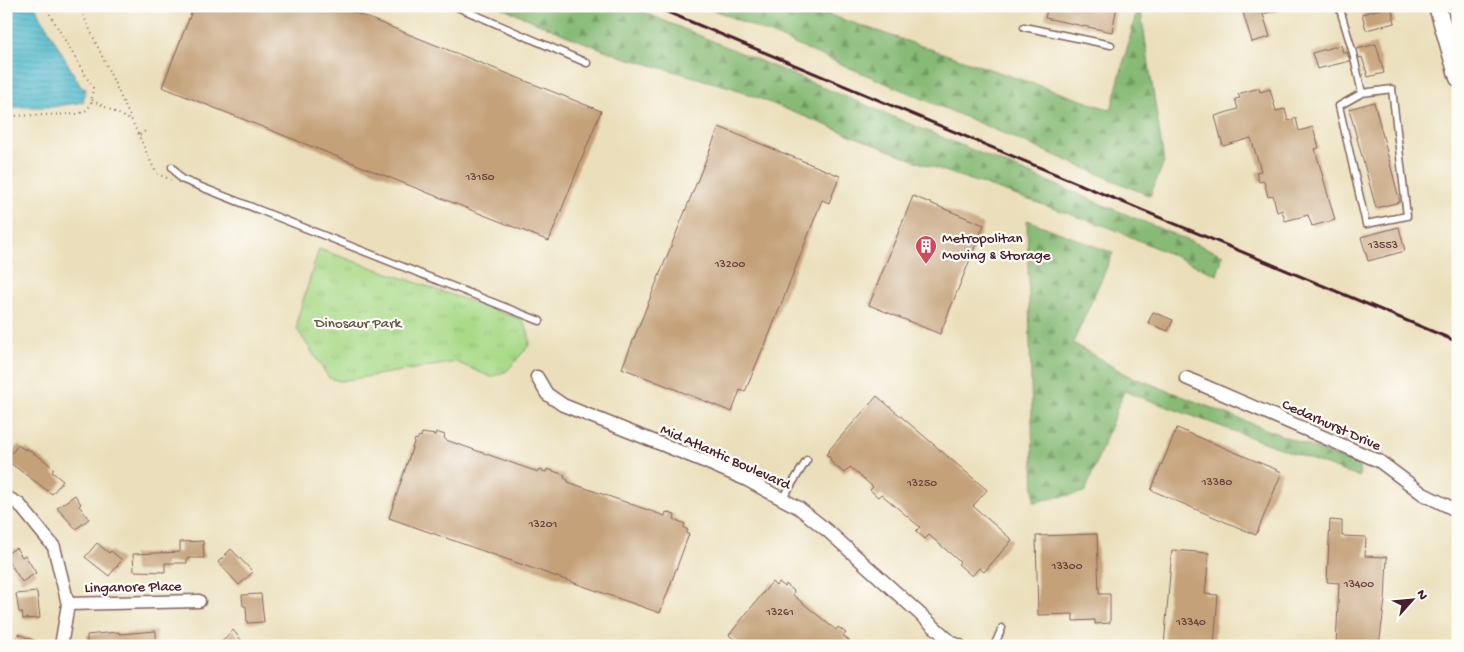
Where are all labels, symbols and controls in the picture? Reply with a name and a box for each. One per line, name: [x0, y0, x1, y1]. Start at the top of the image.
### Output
house number: 13150: [464, 171, 495, 185]
place label: Metropolitan Moving & Storage: [942, 230, 1051, 265]
building icon: Metropolitan Moving & Storage: [914, 234, 938, 265]
house number: 13553: [1367, 239, 1398, 253]
house number: 13200: [714, 258, 745, 272]
park label: Dinosaur Park: [314, 315, 402, 333]
street label: Cedarhurst Drive: [1279, 396, 1384, 456]
street label: Mid Atlantic Boulevard: [657, 421, 794, 495]
house number: 13380: [1201, 476, 1233, 490]
house number: 13250: [906, 477, 937, 491]
house number: 13201: [528, 518, 557, 532]
house number: 13300: [1051, 560, 1083, 574]
north arrow: [1386, 574, 1436, 624]
street label: Linganore Place: [84, 578, 182, 598]
house number: 13400: [1343, 578, 1374, 592]
text: N: [1412, 587, 1431, 603]
house number: 13261: [765, 606, 794, 620]
house number: 13340: [1175, 616, 1206, 630]

